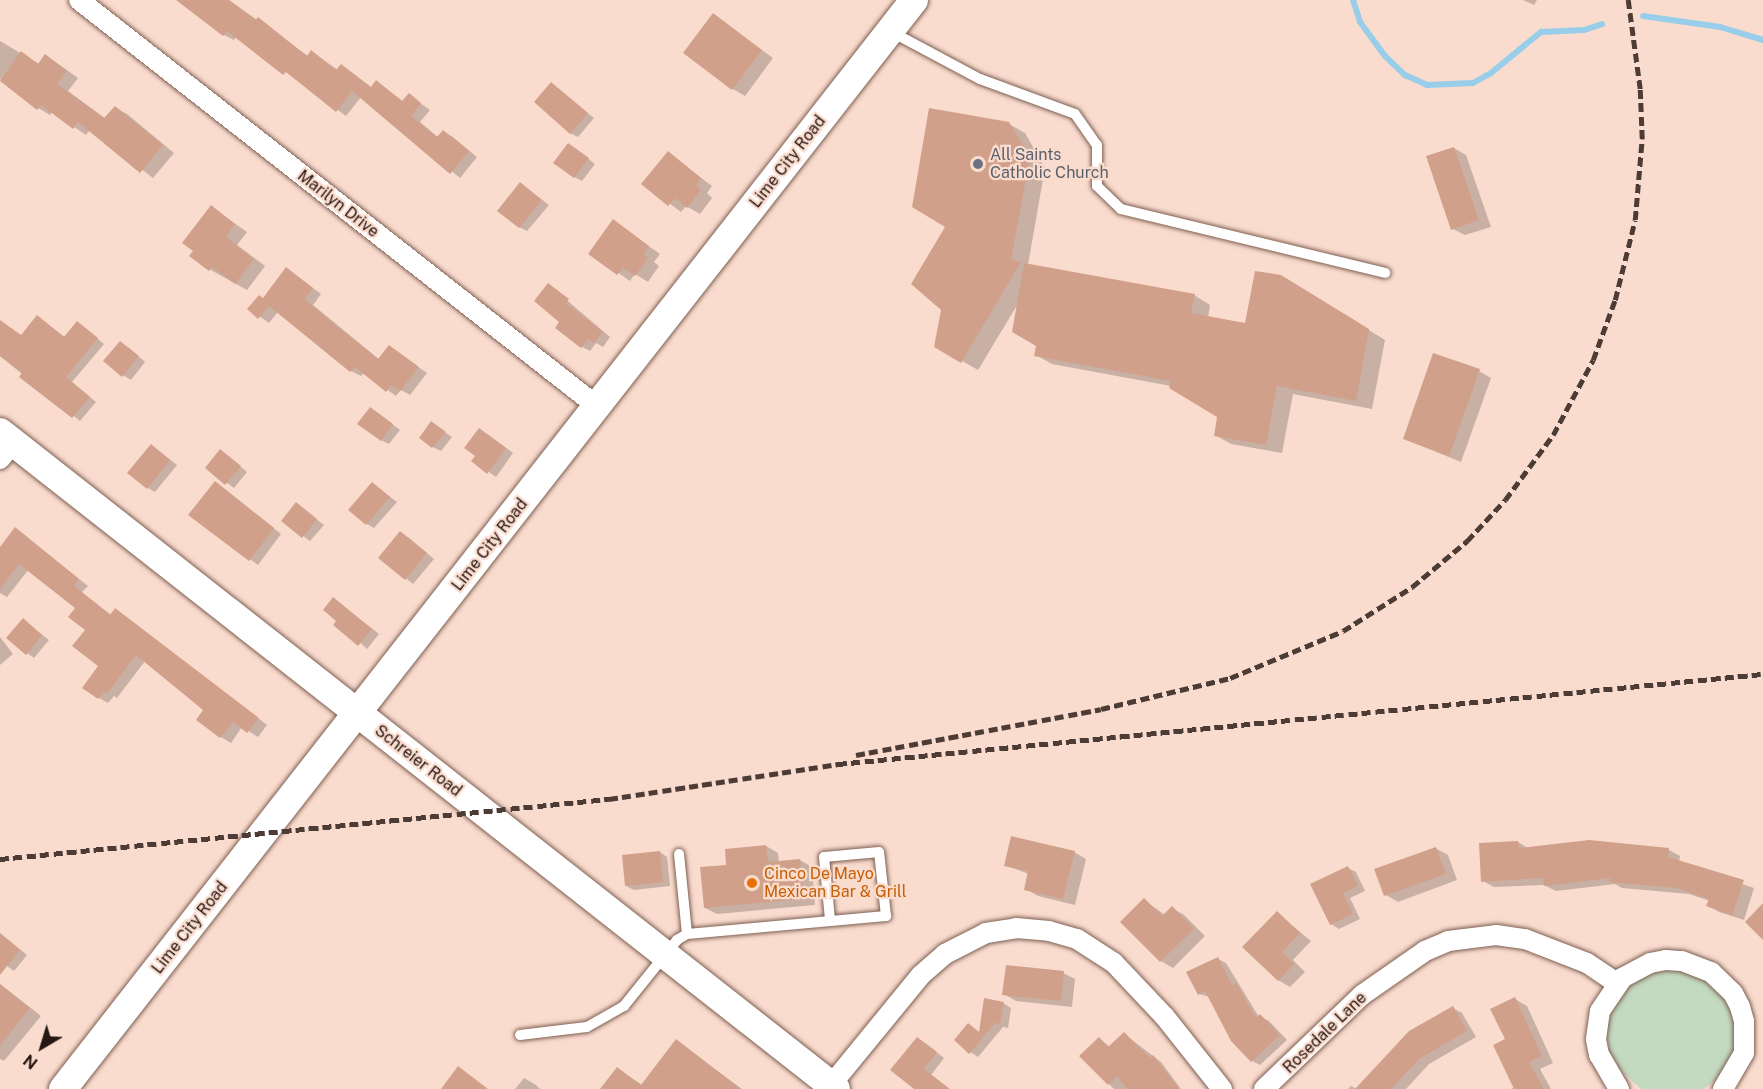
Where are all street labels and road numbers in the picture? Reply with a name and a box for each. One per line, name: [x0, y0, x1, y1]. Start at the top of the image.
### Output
street label: Lime City Road: [746, 112, 830, 212]
street label: Marilyn Drive: [294, 166, 382, 242]
street label: Lime City Road: [448, 495, 532, 595]
street label: Schreier Road: [371, 721, 465, 801]
street label: Lime City Road: [148, 878, 232, 978]
street label: Rosedale Lane: [1279, 988, 1371, 1078]

